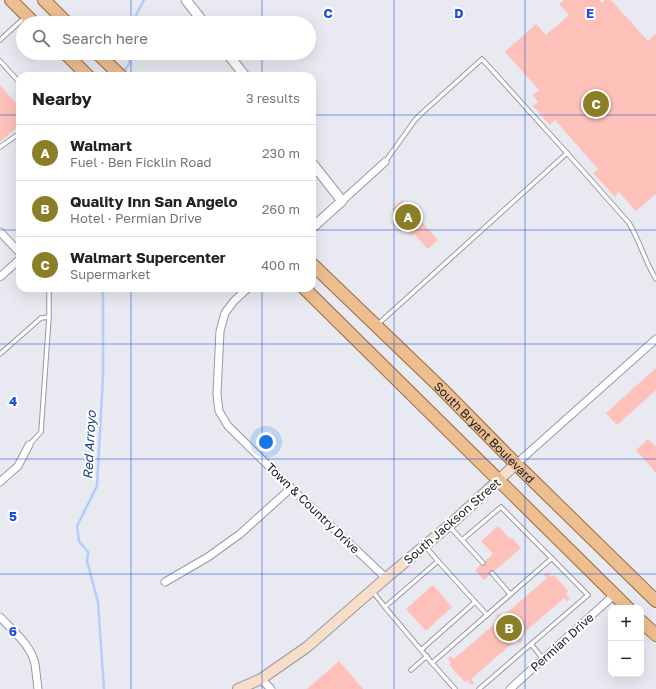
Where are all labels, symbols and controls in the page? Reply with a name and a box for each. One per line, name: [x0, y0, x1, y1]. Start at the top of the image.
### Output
text: C: [323, 5, 333, 21]
text: D: [454, 5, 464, 21]
text: E: [586, 5, 594, 21]
search box: [16, 16, 316, 60]
icon: search: [30, 27, 52, 49]
text: Search here: [62, 29, 148, 47]
text: Nearby: [32, 88, 92, 109]
pin: C: [583, 89, 609, 119]
text: 3 results: [246, 90, 300, 106]
text: Walmart: [70, 136, 132, 154]
text: A: [40, 145, 50, 161]
text: 230 m: [262, 145, 300, 161]
text: Fuel · Ben Ficklin Road: [70, 154, 212, 170]
text: Quality Inn San Angelo: [70, 192, 238, 210]
text: B: [40, 201, 50, 217]
text: 260 m: [262, 201, 300, 217]
pin: A: [395, 202, 421, 232]
text: Hotel · Permian Drive: [70, 210, 202, 226]
text: Walmart Supercenter: [70, 248, 226, 266]
text: C: [40, 257, 50, 273]
text: 400 m: [261, 257, 300, 273]
text: Supermarket: [70, 266, 151, 282]
street label: South Bryant Boulevard: [431, 378, 538, 486]
text: 4: [9, 393, 17, 409]
water label: Red Arroyo: [79, 409, 99, 480]
your location: [256, 432, 276, 452]
street label: Town & Country Drive: [263, 460, 363, 556]
street label: South Jackson Street: [400, 475, 504, 567]
text: 5: [9, 508, 17, 524]
map controls: [608, 605, 644, 677]
button: +: [608, 605, 644, 641]
street label: Permian Drive: [527, 610, 597, 674]
pin: B: [496, 613, 522, 643]
text: 6: [9, 623, 17, 639]
button: −: [608, 641, 644, 677]

